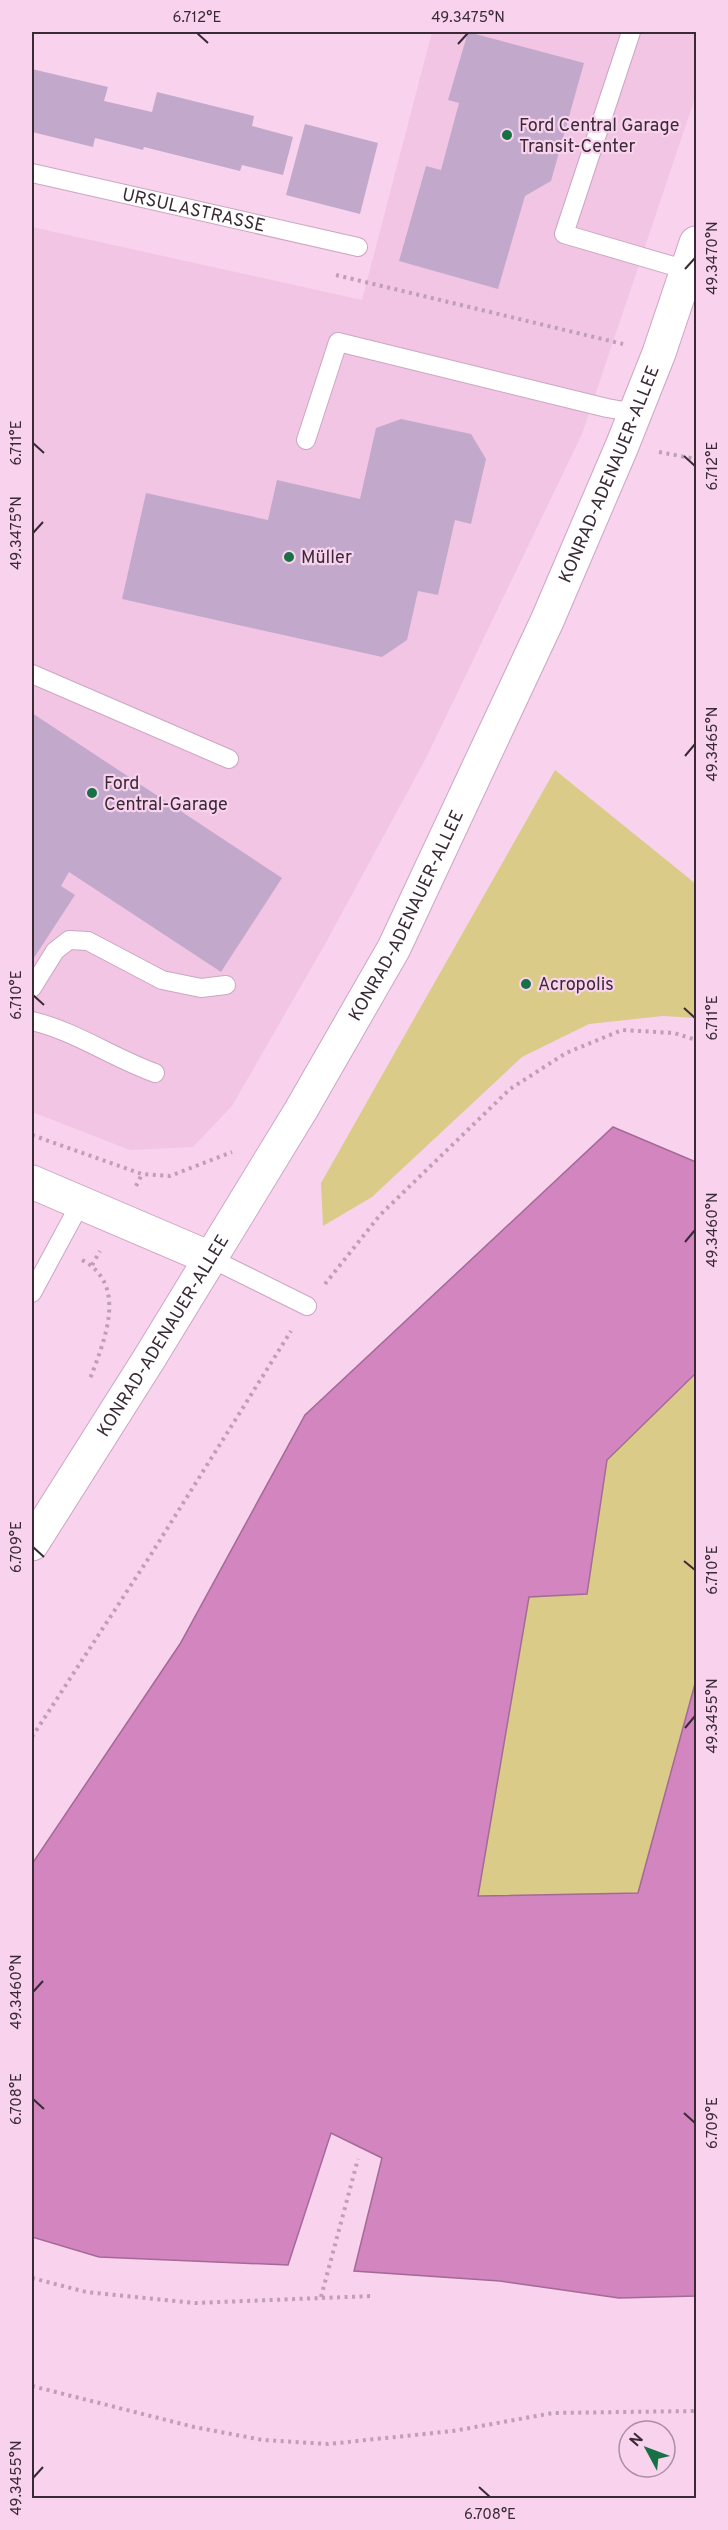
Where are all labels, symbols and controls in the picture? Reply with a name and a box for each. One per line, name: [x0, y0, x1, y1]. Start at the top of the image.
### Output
text: 6.712°E: [173, 9, 221, 28]
text: 49.3475°N: [431, 9, 505, 28]
place label: Ford Central Garage Transit-Center: [519, 115, 679, 159]
marker: Ford Central Garage Transit-Center: [500, 128, 514, 142]
street label: URSULASTRASSE: [120, 184, 267, 239]
text: 49.3470°N: [704, 221, 723, 295]
street label: KONRAD-ADENAUER-ALLEE: [555, 362, 666, 587]
text: 6.711°E: [8, 420, 27, 466]
text: 6.712°E: [704, 442, 723, 490]
text: 49.3475°N: [8, 496, 27, 570]
place label: Müller: [301, 547, 352, 570]
marker: Müller: [282, 550, 296, 564]
text: 49.3465°N: [704, 707, 723, 781]
place label: Ford Central-Garage: [104, 773, 228, 817]
marker: Ford Central-Garage: [85, 786, 99, 800]
street label: KONRAD-ADENAUER-ALLEE: [344, 807, 470, 1026]
text: 6.710°E: [8, 970, 27, 1020]
place label: Acropolis: [538, 974, 614, 997]
marker: Acropolis: [519, 977, 533, 991]
text: 6.711°E: [704, 995, 723, 1041]
text: 49.3460°N: [704, 1192, 723, 1268]
street label: KONRAD-ADENAUER-ALLEE: [93, 1231, 235, 1442]
text: 6.709°E: [8, 1521, 27, 1573]
text: 6.710°E: [704, 1545, 723, 1595]
text: 49.3455°N: [704, 1678, 723, 1754]
text: 49.3460°N: [8, 1954, 27, 2030]
text: 6.708°E: [8, 2073, 27, 2125]
text: 6.709°E: [704, 2097, 723, 2149]
north arrow: [617, 2419, 677, 2479]
text: N: [626, 2430, 649, 2451]
text: 49.3455°N: [8, 2440, 27, 2516]
text: 6.708°E: [464, 2506, 516, 2525]

